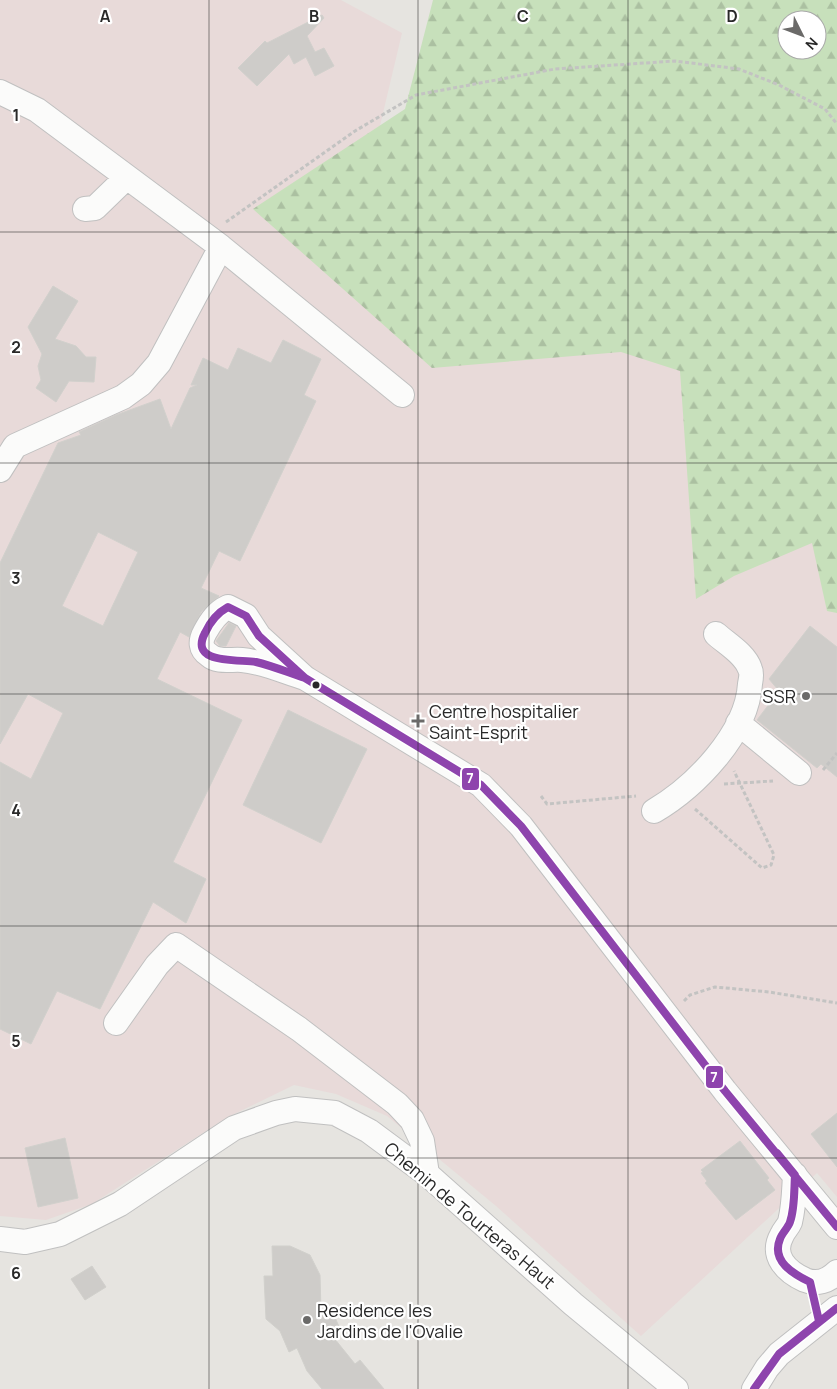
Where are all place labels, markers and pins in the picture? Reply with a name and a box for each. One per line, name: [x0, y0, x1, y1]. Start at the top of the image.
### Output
unlabelled marker: [311, 680, 321, 690]
place label: SSR: [762, 684, 796, 708]
marker: SSR: [800, 690, 812, 702]
place label: Centre hospitalier Saint-Esprit: [429, 699, 579, 744]
marker: Centre hospitalier Saint-Esprit: [411, 714, 425, 728]
place label: Residence les Jardins de l'Ovalie: [317, 1298, 463, 1343]
marker: Residence les Jardins de l'Ovalie: [301, 1314, 313, 1326]

